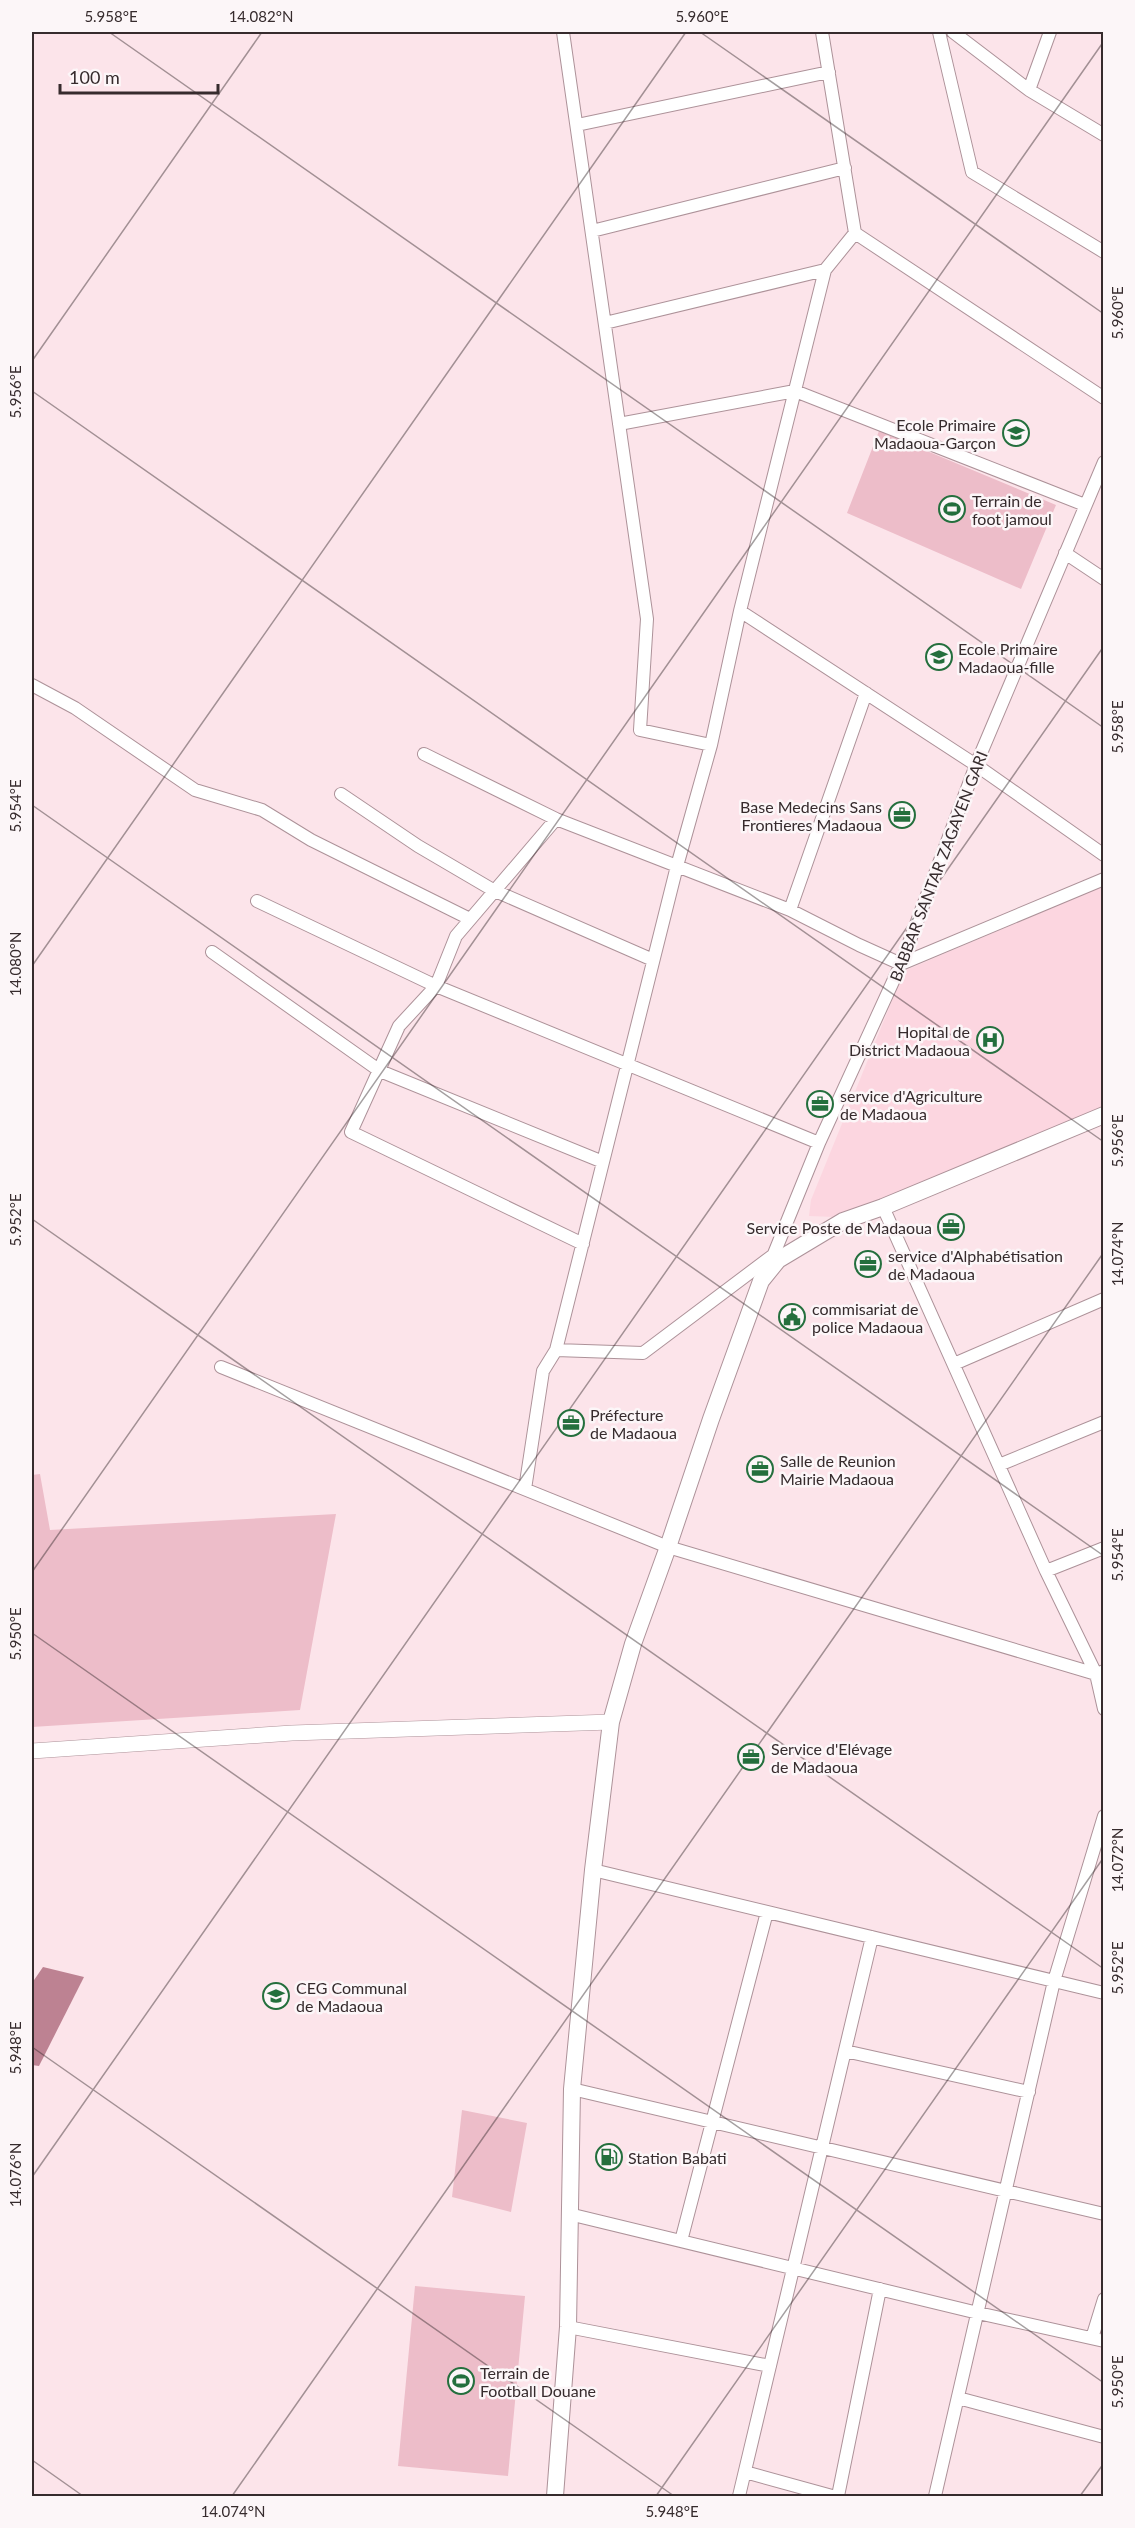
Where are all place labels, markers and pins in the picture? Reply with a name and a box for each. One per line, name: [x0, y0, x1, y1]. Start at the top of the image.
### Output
place label: Ecole Primaire Madaoua-Garçon: [874, 415, 996, 452]
school or university icon: Ecole Primaire Madaoua-Garçon: [1001, 418, 1031, 448]
place label: Terrain de foot jamoul: [972, 491, 1052, 528]
sports icon: Terrain de foot jamoul: [937, 494, 967, 524]
place label: Ecole Primaire Madaoua-fille: [958, 639, 1058, 676]
school or university icon: Ecole Primaire Madaoua-fille: [924, 642, 954, 672]
place label: Base Medecins Sans Frontieres Madaoua: [740, 797, 882, 834]
office icon: Base Medecins Sans Frontieres Madaoua: [887, 800, 917, 830]
place label: Hopital de District Madaoua: [849, 1022, 970, 1059]
hospital icon: Hopital de District Madaoua: [975, 1025, 1005, 1055]
place label: service d'Agriculture de Madaoua: [840, 1086, 982, 1123]
office icon: service d'Agriculture de Madaoua: [805, 1089, 835, 1119]
office icon: Service Poste de Madaoua: [936, 1212, 966, 1242]
place label: Service Poste de Madaoua: [747, 1218, 932, 1237]
place label: service d'Alphabétisation de Madaoua: [888, 1246, 1063, 1283]
office icon: service d'Alphabétisation de Madaoua: [853, 1249, 883, 1279]
place label: commisariat de police Madaoua: [812, 1299, 923, 1336]
public building icon: commisariat de police Madaoua: [777, 1302, 807, 1332]
place label: Préfecture de Madaoua: [590, 1405, 677, 1442]
office icon: Préfecture de Madaoua: [556, 1408, 586, 1438]
place label: Salle de Reunion Mairie Madaoua: [780, 1451, 896, 1488]
office icon: Salle de Reunion Mairie Madaoua: [745, 1454, 775, 1484]
place label: Service d'Elévage de Madaoua: [771, 1739, 892, 1776]
office icon: Service d'Elévage de Madaoua: [736, 1742, 766, 1772]
place label: CEG Communal de Madaoua: [296, 1978, 407, 2015]
school or university icon: CEG Communal de Madaoua: [261, 1981, 291, 2011]
fuel station icon: Station Babati: [594, 2142, 624, 2172]
place label: Station Babati: [628, 2148, 727, 2167]
place label: Terrain de Football Douane: [480, 2363, 596, 2400]
sports icon: Terrain de Football Douane: [446, 2366, 476, 2396]

